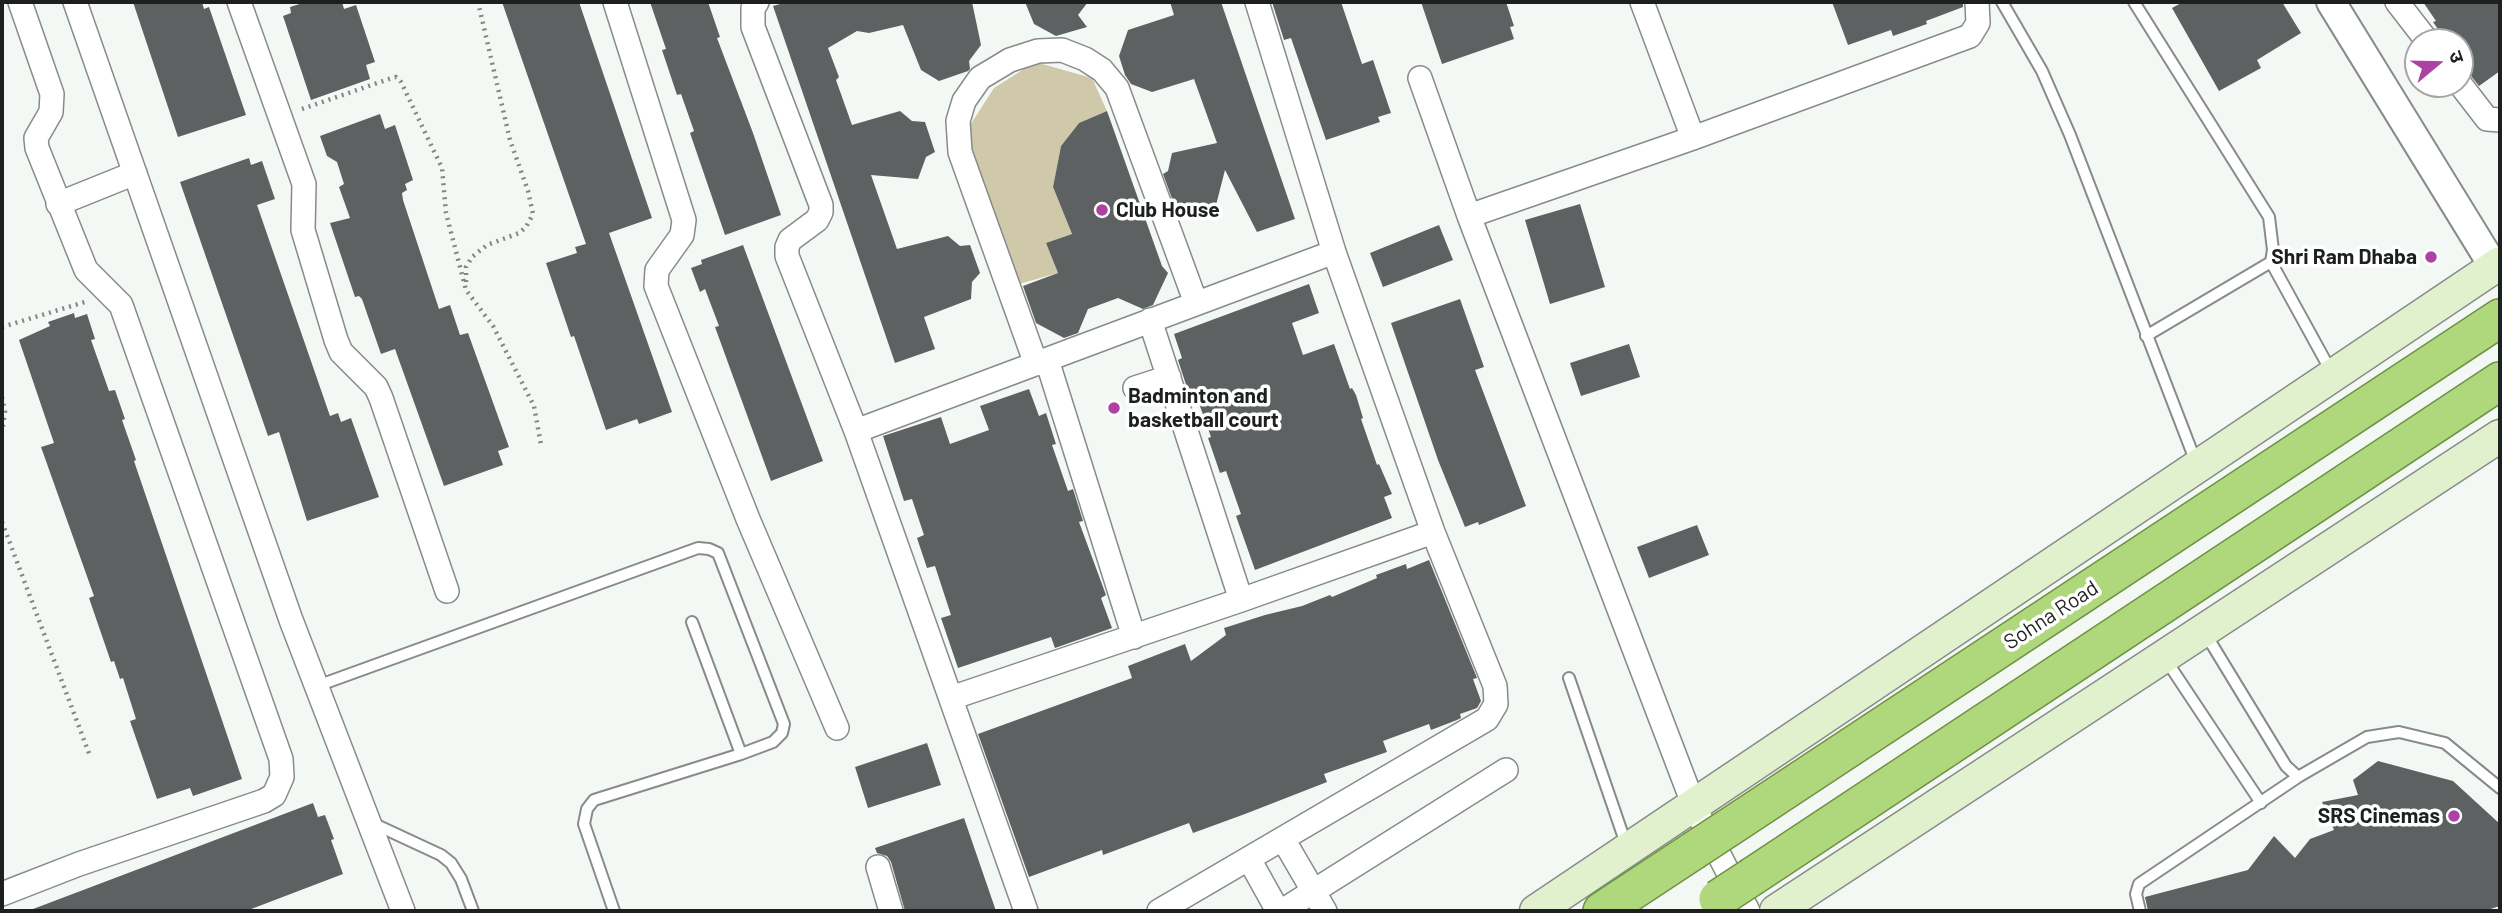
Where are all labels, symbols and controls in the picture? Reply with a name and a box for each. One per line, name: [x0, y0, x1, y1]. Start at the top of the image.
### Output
north arrow: [2404, 28, 2474, 98]
text: उ: [2445, 48, 2470, 66]
place label: Club House: [1116, 197, 1220, 223]
marker: Club House: [1094, 202, 1110, 218]
place label: Shri Ram Dhaba: [2271, 244, 2417, 270]
marker: Shri Ram Dhaba: [2423, 249, 2439, 265]
place label: Badminton and basketball court: [1128, 383, 1279, 433]
marker: Badminton and basketball court: [1106, 400, 1122, 416]
street label: Sohna Road: [1999, 575, 2103, 655]
place label: SRS Cinemas: [2318, 803, 2440, 829]
marker: SRS Cinemas: [2446, 808, 2462, 824]

